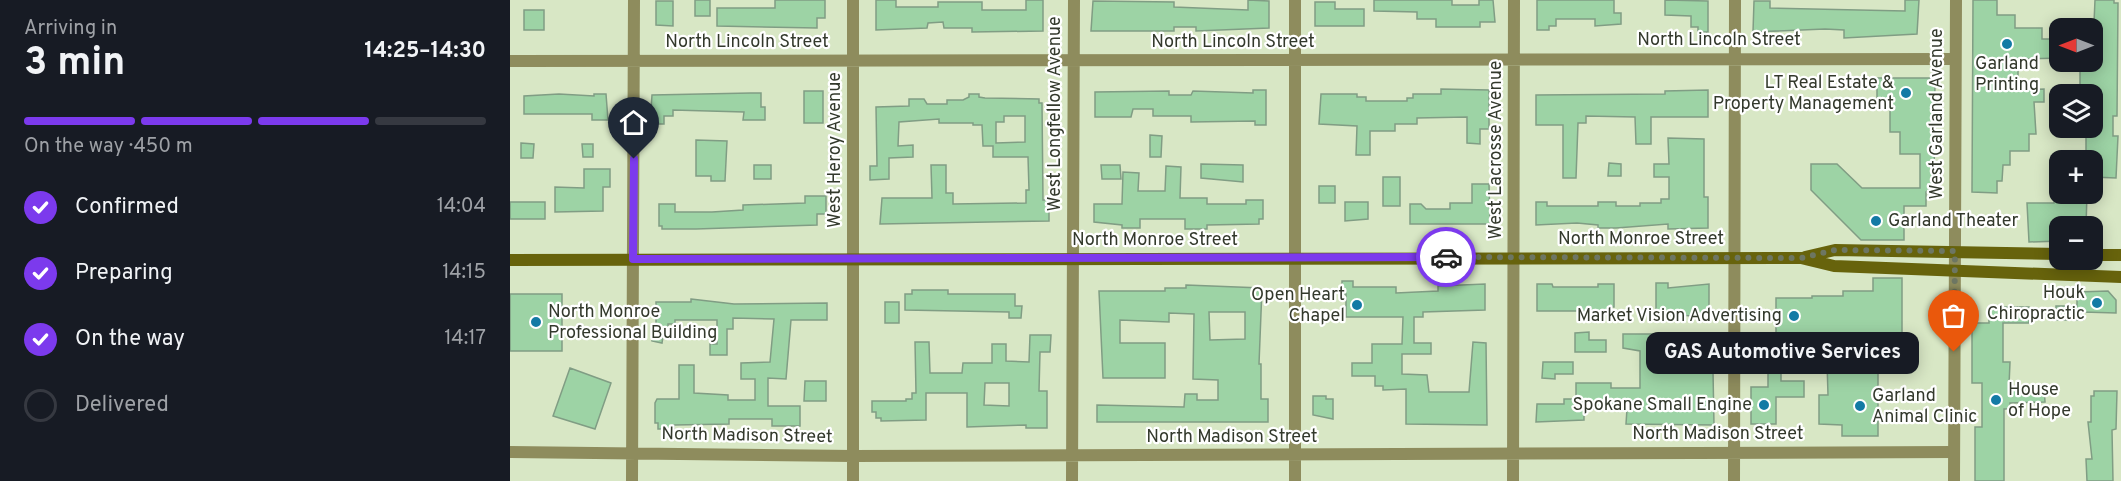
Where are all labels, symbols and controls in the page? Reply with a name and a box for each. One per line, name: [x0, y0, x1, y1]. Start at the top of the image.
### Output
text: Arriving in: [24, 16, 117, 42]
street label: West Longfellow Avenue: [1044, 16, 1067, 212]
north arrow: [2049, 18, 2103, 72]
map controls: [2049, 18, 2103, 270]
street label: West Garland Avenue: [1926, 28, 1949, 200]
street label: North Lincoln Street: [1637, 29, 1801, 52]
street label: North Lincoln Street: [665, 31, 829, 54]
street label: North Lincoln Street: [1151, 31, 1315, 54]
marker: Garland Printing: [2000, 37, 2014, 51]
text: 14:25–14:30: [364, 38, 486, 65]
text: 3 min: [24, 40, 125, 89]
place label: Garland Printing: [1975, 53, 2039, 97]
street label: West Lacrosse Avenue: [1485, 61, 1508, 239]
street label: West Heroy Avenue: [824, 72, 847, 228]
place label: LT Real Estate & Property Management: [1713, 72, 1894, 116]
button: layers: [2049, 84, 2103, 138]
marker: LT Real Estate & Property Management: [1899, 86, 1913, 100]
pin: [608, 97, 659, 159]
icon: home: [617, 106, 650, 139]
text: On the way · 450 m: [24, 134, 193, 160]
button: +: [2049, 150, 2103, 204]
icon: check: [24, 191, 57, 224]
text: Confirmed: [75, 194, 179, 221]
text: 14:04: [437, 194, 486, 220]
place label: Garland Theater: [1888, 210, 2019, 233]
marker: Garland Theater: [1869, 214, 1883, 228]
button: −: [2049, 216, 2103, 270]
courier: [1416, 227, 1476, 287]
street label: North Monroe Street: [1558, 228, 1724, 251]
street label: North Monroe Street: [1072, 229, 1238, 252]
icon: car: [1430, 241, 1463, 274]
icon: check: [24, 257, 57, 290]
text: Preparing: [75, 260, 173, 287]
text: 14:15: [442, 260, 486, 286]
place label: Houk Chiropractic: [1987, 282, 2085, 326]
place label: Open Heart Chapel: [1251, 284, 1345, 328]
pin: [1928, 290, 1979, 352]
marker: Houk Chiropractic: [2090, 296, 2104, 310]
marker: Open Heart Chapel: [1350, 298, 1364, 312]
icon: bag: [1937, 299, 1970, 332]
place label: North Monroe Professional Building: [548, 301, 717, 345]
place label: Market Vision Advertising: [1577, 305, 1782, 328]
marker: Market Vision Advertising: [1787, 309, 1801, 323]
marker: North Monroe Professional Building: [529, 315, 543, 329]
icon: check: [24, 323, 57, 356]
text: On the way: [75, 326, 185, 353]
text: 14:17: [444, 326, 486, 352]
callout: GAS Automotive Services: [1645, 331, 1918, 373]
text: GAS Automotive Services: [1664, 340, 1901, 366]
place label: House of Hope: [2008, 379, 2071, 423]
place label: Garland Animal Clinic: [1872, 385, 1977, 429]
text: Delivered: [75, 392, 169, 419]
marker: House of Hope: [1989, 393, 2003, 407]
place label: Spokane Small Engine: [1572, 394, 1752, 417]
marker: Spokane Small Engine: [1757, 398, 1771, 412]
marker: Garland Animal Clinic: [1853, 399, 1867, 413]
street label: North Madison Street: [661, 423, 833, 449]
street label: North Madison Street: [1632, 423, 1804, 446]
street label: North Madison Street: [1146, 426, 1318, 449]

